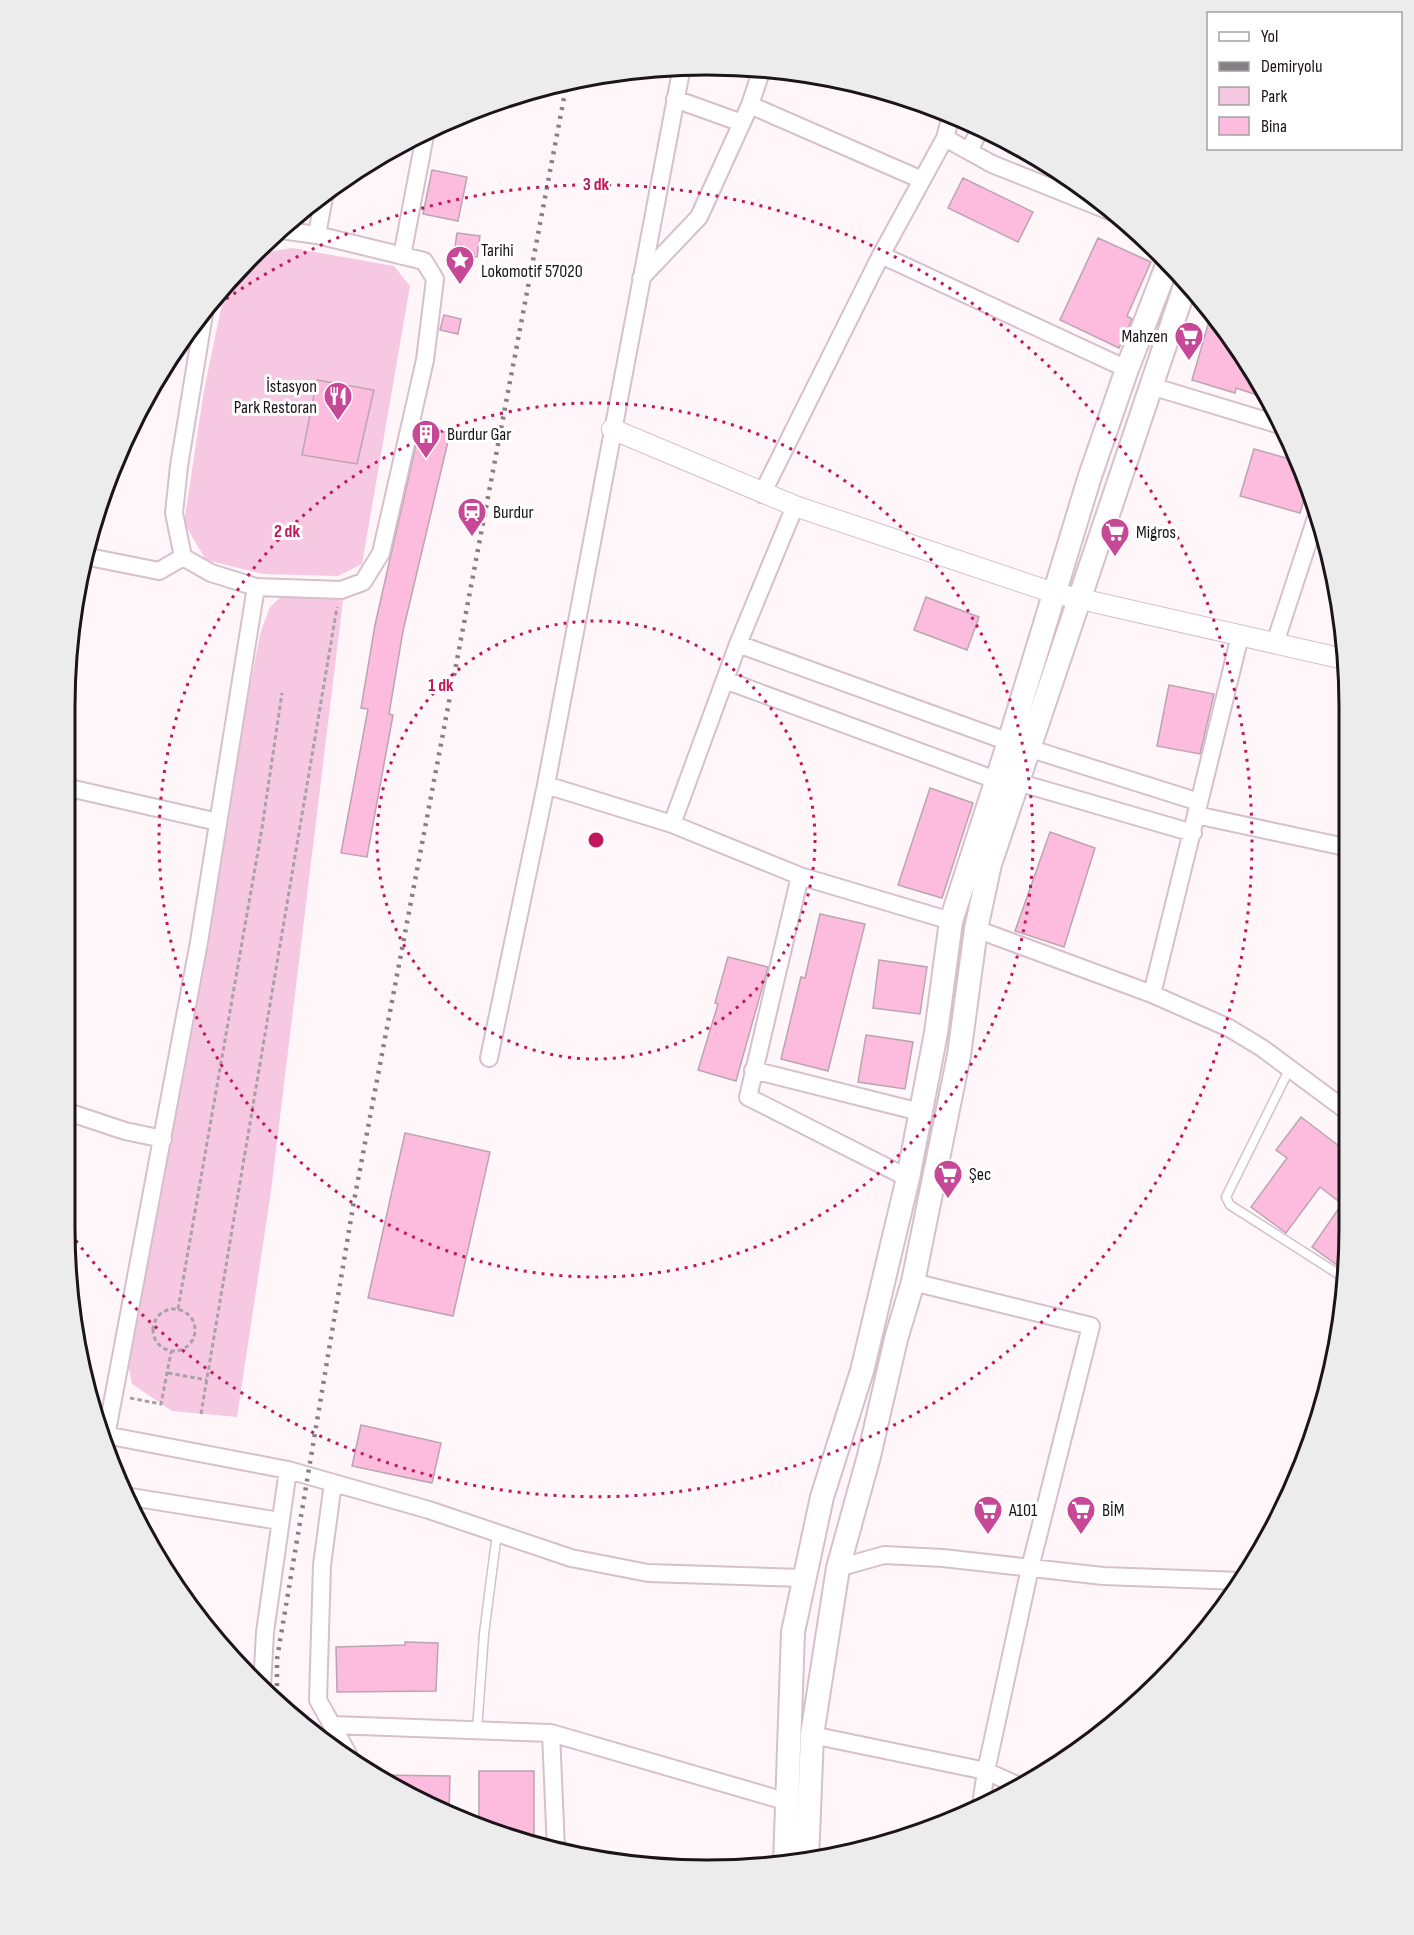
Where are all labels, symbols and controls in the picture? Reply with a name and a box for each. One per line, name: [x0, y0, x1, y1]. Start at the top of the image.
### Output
legend: [1207, 12, 1402, 150]
text: Yol: [1261, 26, 1278, 47]
text: Demiryolu: [1261, 56, 1322, 77]
text: Park: [1261, 86, 1287, 107]
text: Bina: [1261, 116, 1287, 137]
text: 3 dk: [583, 174, 610, 195]
place label: Tarihi Lokomotif 57020: [481, 240, 583, 282]
place icon: Tarihi Lokomotif 57020: [444, 244, 476, 286]
supermarket icon: Mahzen: [1173, 320, 1205, 362]
place label: Mahzen: [1122, 326, 1168, 347]
place label: İstasyon Park Restoran: [234, 376, 317, 418]
restaurant icon: İstasyon Park Restoran: [322, 380, 354, 422]
building icon: Burdur Gar: [410, 418, 442, 460]
place label: Burdur Gar: [447, 424, 511, 445]
station icon: Burdur: [456, 496, 488, 538]
place label: Burdur: [493, 502, 534, 523]
supermarket icon: Migros: [1099, 516, 1131, 558]
text: 2 dk: [274, 521, 300, 542]
place label: Migros: [1136, 522, 1176, 543]
text: 1 dk: [428, 675, 454, 696]
centre of rings: [586, 830, 606, 850]
supermarket icon: Şec: [932, 1158, 964, 1200]
place label: Şec: [969, 1164, 991, 1185]
supermarket icon: A101: [972, 1494, 1004, 1536]
supermarket icon: BİM: [1065, 1494, 1097, 1536]
place label: A101: [1008, 1500, 1038, 1521]
place label: BİM: [1102, 1500, 1124, 1521]

